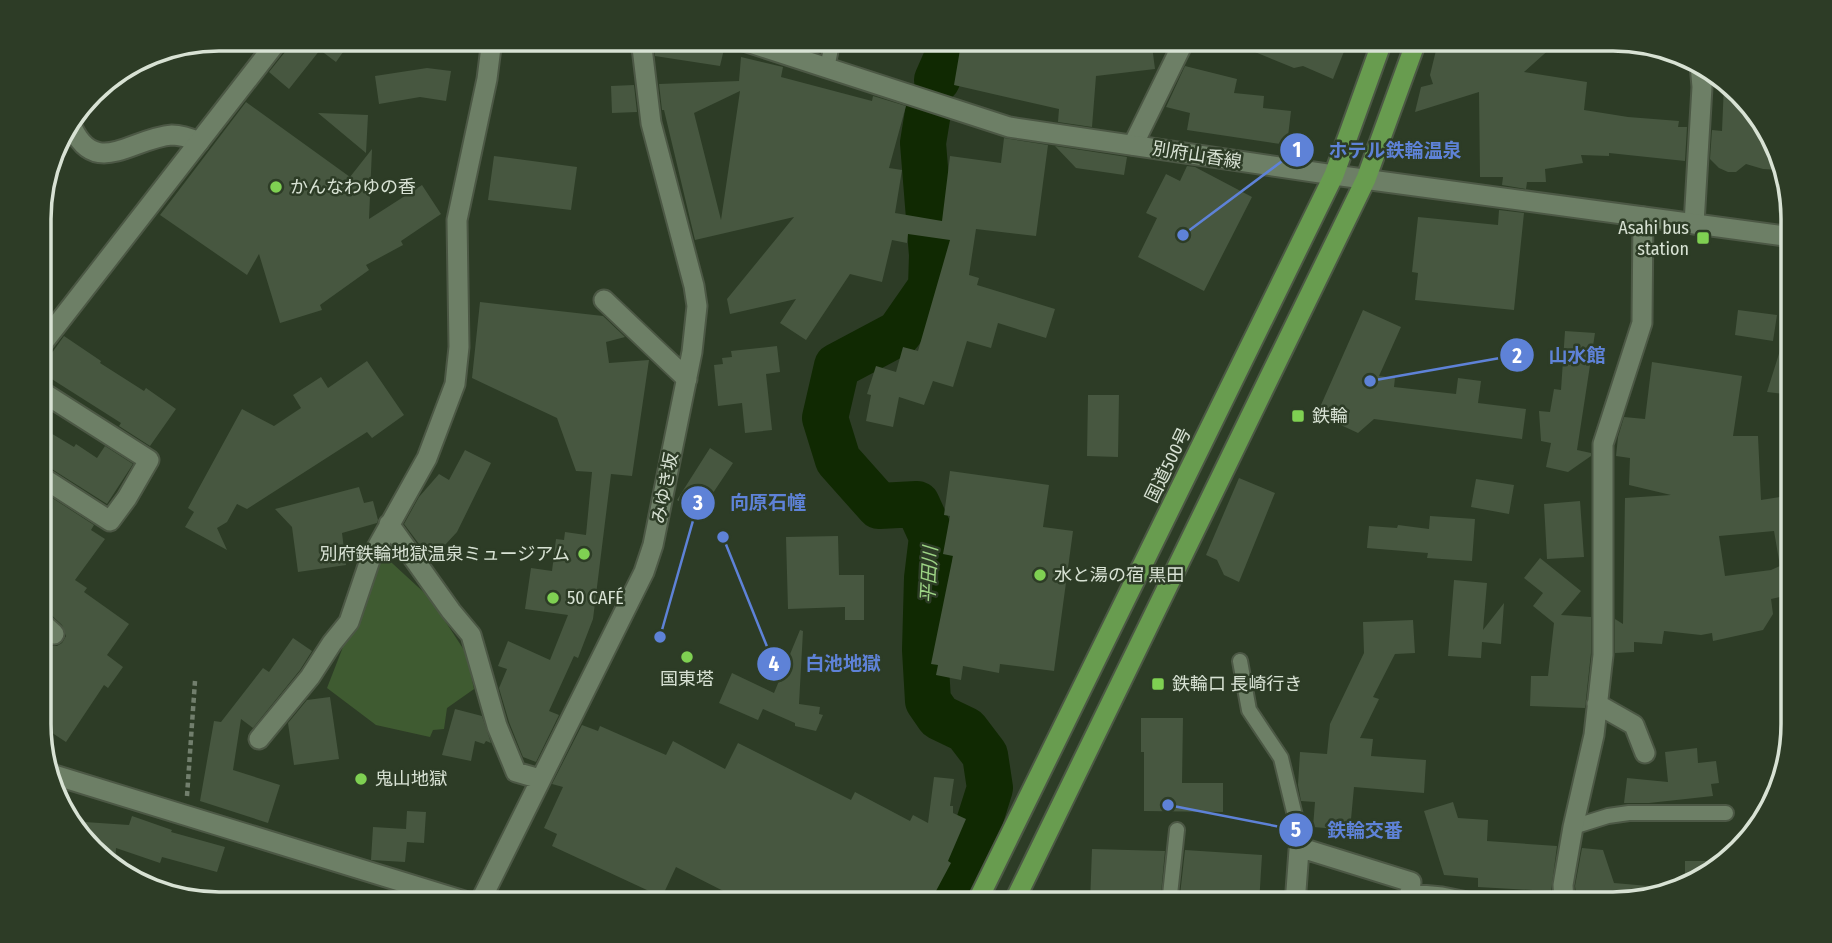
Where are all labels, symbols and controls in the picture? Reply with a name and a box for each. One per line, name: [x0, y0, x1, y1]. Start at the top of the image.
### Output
callout: ホテル鉄輪温泉: [1279, 130, 1475, 170]
street label: 別府山香線: [1151, 137, 1243, 173]
text: 1: [1293, 137, 1301, 163]
text: ホテル鉄輪温泉: [1328, 139, 1462, 162]
place label: かんなわゆの香: [290, 176, 416, 198]
marker: かんなわゆの香: [268, 179, 284, 195]
place label: Asahi bus station: [1618, 217, 1689, 260]
marker: Asahi bus station: [1695, 230, 1711, 246]
callout: 山水館: [1499, 335, 1619, 375]
text: 2: [1511, 343, 1522, 369]
text: 山水館: [1548, 344, 1606, 367]
place label: 鉄輪: [1312, 405, 1348, 427]
marker: 鉄輪: [1290, 408, 1306, 424]
street label: 国道500号: [1140, 424, 1196, 506]
street label: みゆき坂: [647, 451, 683, 525]
callout: 向原石幢: [681, 483, 820, 523]
text: 3: [692, 490, 703, 516]
text: 向原石幢: [730, 491, 806, 514]
place label: 別府鉄輪地獄温泉ミュージアム: [320, 543, 570, 565]
water label: 平田川: [916, 544, 942, 604]
marker: 別府鉄輪地獄温泉ミュージアム: [576, 546, 592, 562]
place label: 水と湯の宿 黒田: [1054, 564, 1184, 586]
marker: 水と湯の宿 黒田: [1032, 567, 1048, 583]
place label: 50 CAFÉ: [567, 586, 624, 609]
marker: 50 CAFÉ: [545, 590, 561, 606]
callout: 白池地獄: [756, 644, 895, 684]
marker: 国東塔: [679, 649, 695, 665]
text: 4: [769, 651, 780, 677]
text: 白池地獄: [805, 652, 881, 675]
place label: 国東塔: [660, 668, 714, 690]
place label: 鉄輪口 長崎行き: [1172, 673, 1302, 695]
marker: 鉄輪口 長崎行き: [1150, 676, 1166, 692]
place label: 鬼山地獄: [375, 768, 447, 790]
marker: 鬼山地獄: [353, 771, 369, 787]
callout: 鉄輪交番: [1278, 810, 1417, 850]
text: 5: [1291, 817, 1301, 843]
text: 鉄輪交番: [1327, 819, 1403, 842]

